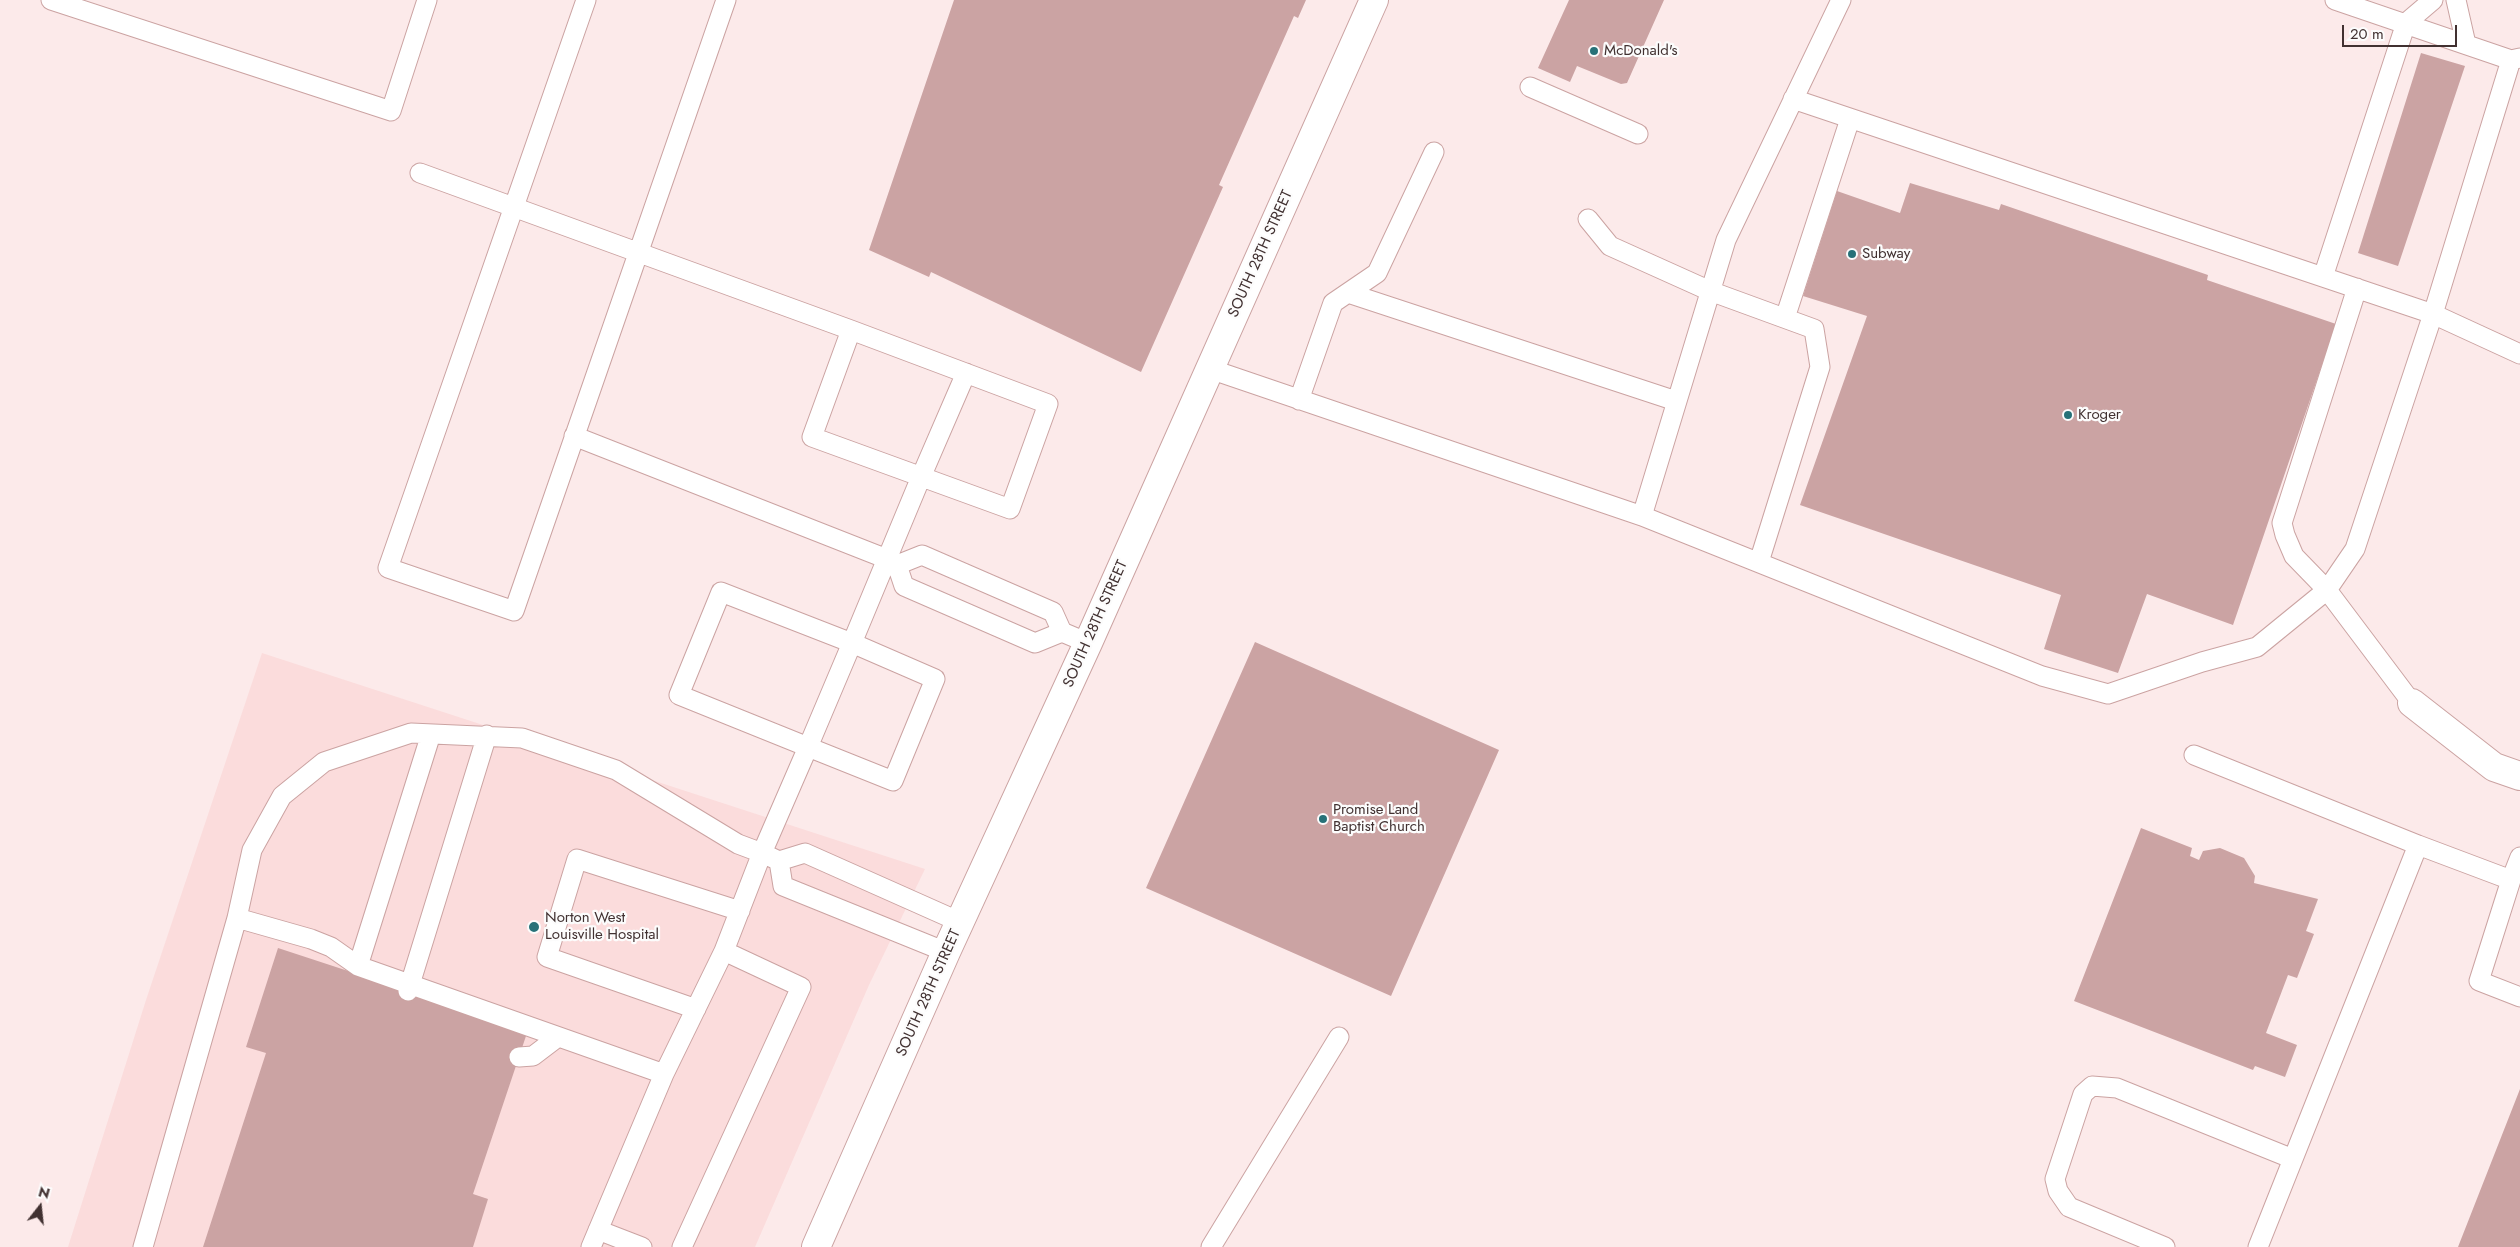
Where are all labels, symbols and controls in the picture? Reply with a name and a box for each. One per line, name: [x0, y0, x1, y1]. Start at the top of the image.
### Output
scale bar: [2345, 15, 2460, 47]
text: 20 m: [2350, 23, 2384, 45]
place label: McDonald's: [1604, 42, 1678, 60]
marker: McDonald's: [1588, 45, 1600, 57]
street label: SOUTH 28TH STREET: [1225, 188, 1297, 320]
place label: Subway: [1862, 245, 1910, 263]
marker: Subway: [1846, 248, 1858, 260]
place label: Kroger: [2078, 406, 2121, 424]
marker: Kroger: [2062, 409, 2074, 421]
street label: SOUTH 28TH STREET: [1060, 558, 1132, 690]
place label: Promise Land Baptist Church: [1333, 801, 1425, 836]
marker: Promise Land Baptist Church: [1317, 813, 1329, 825]
place label: Norton West Louisville Hospital: [545, 909, 659, 944]
marker: Norton West Louisville Hospital: [527, 920, 541, 934]
street label: SOUTH 28TH STREET: [893, 927, 965, 1059]
text: N: [36, 1181, 52, 1204]
north arrow: [15, 1182, 65, 1232]

